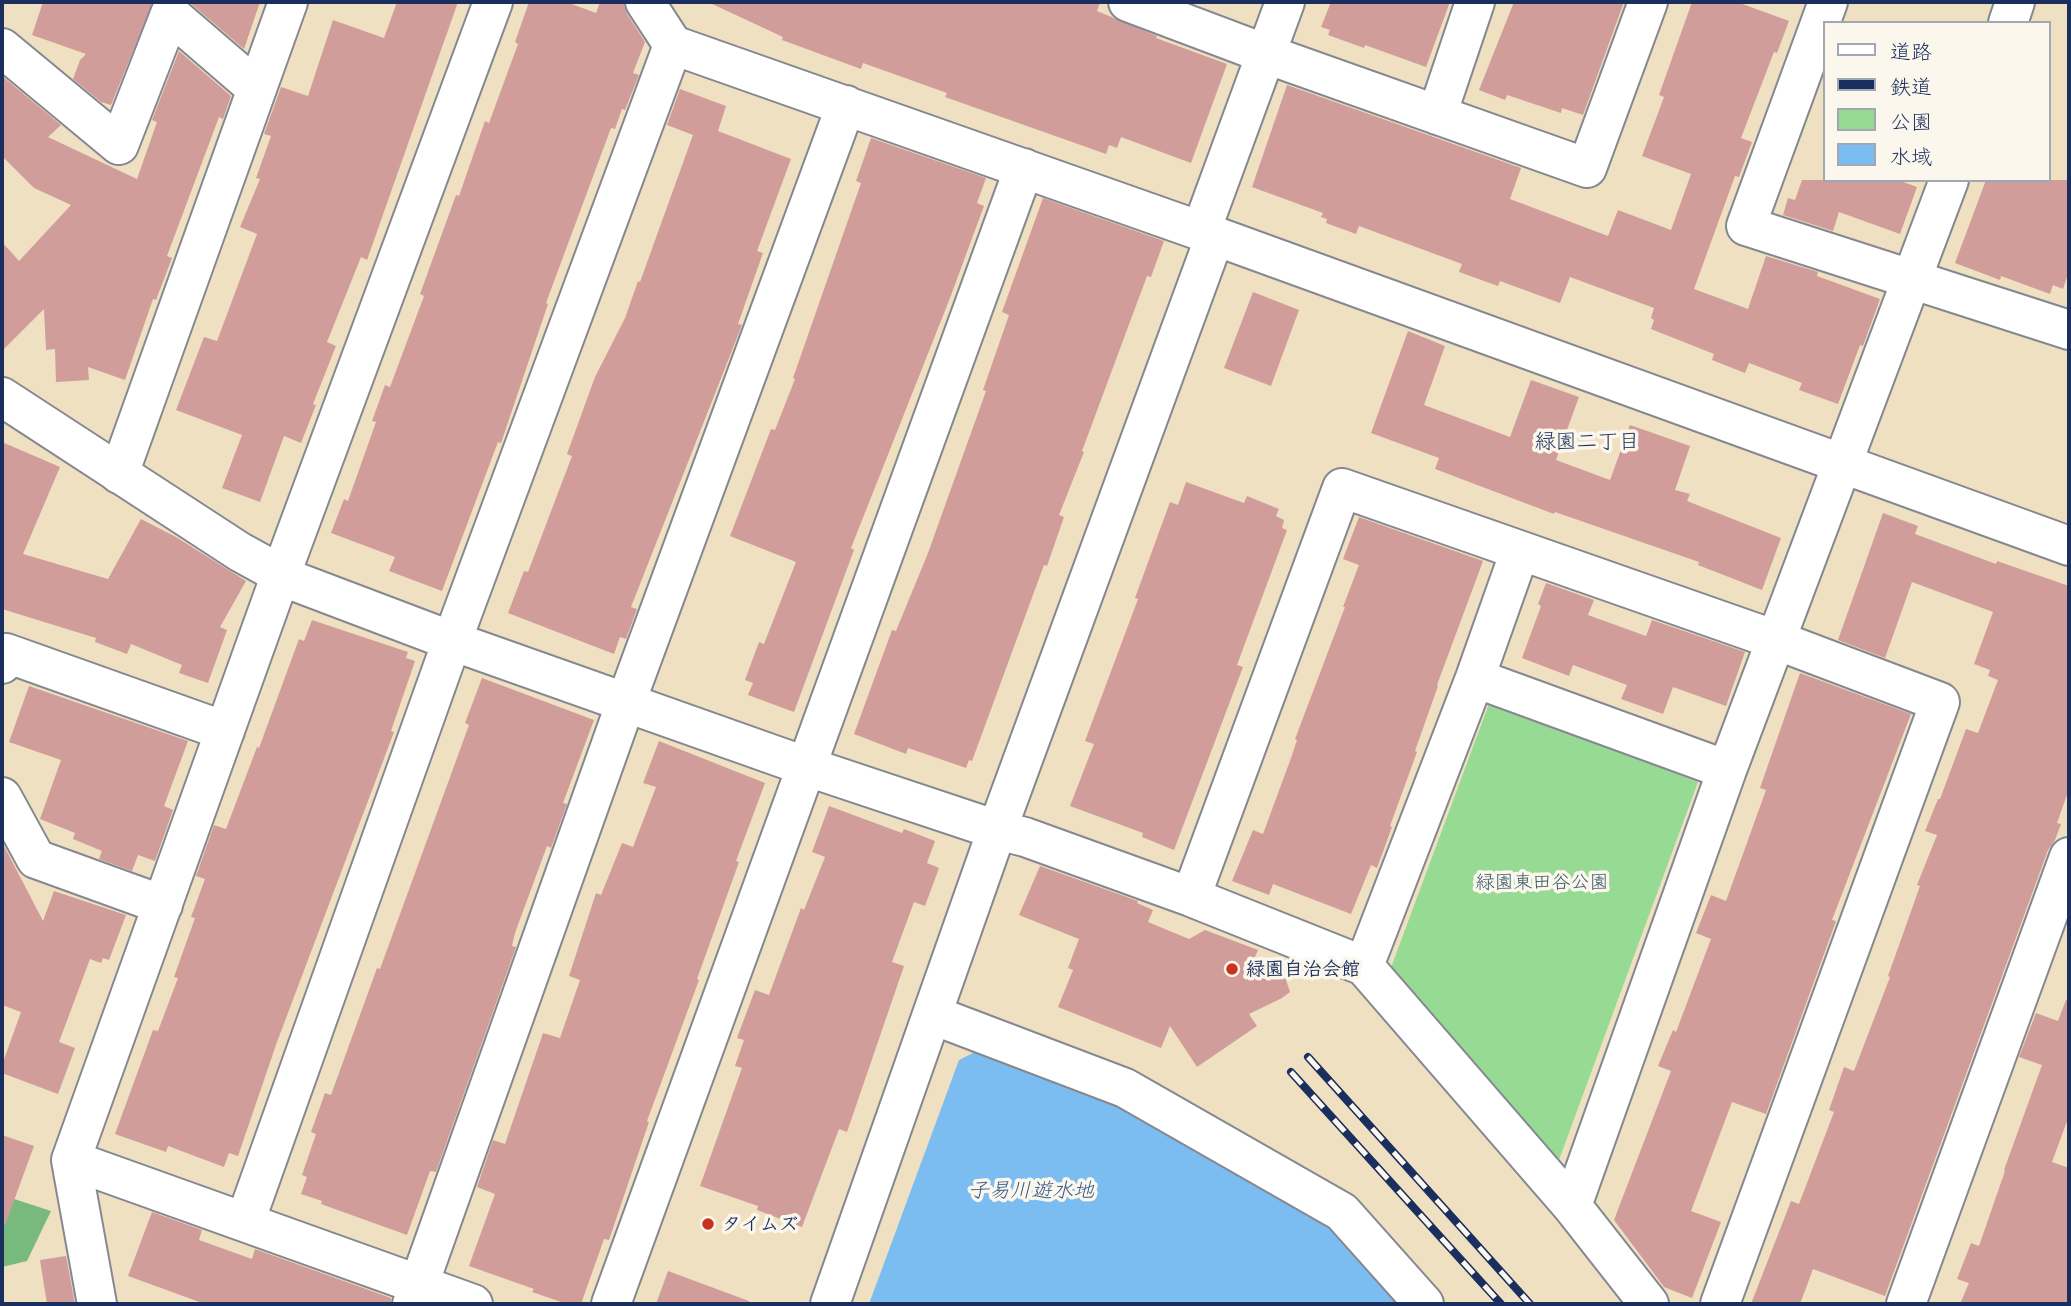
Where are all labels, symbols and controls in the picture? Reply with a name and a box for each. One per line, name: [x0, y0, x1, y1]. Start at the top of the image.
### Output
legend: [1822, 21, 2050, 182]
text: 道路: [1890, 37, 1932, 64]
text: 鉄道: [1890, 72, 1932, 99]
text: 公園: [1890, 107, 1932, 134]
text: 水域: [1890, 142, 1932, 169]
district label: 緑園二丁目: [1535, 429, 1639, 455]
park label: 緑園東田谷公園: [1476, 871, 1608, 893]
place label: 緑園自治会館: [1246, 958, 1360, 980]
marker: 緑園自治会館: [1224, 961, 1240, 977]
water label: 子易川遊水地: [968, 1178, 1094, 1204]
place label: タイムズ: [722, 1213, 798, 1235]
marker: タイムズ: [700, 1216, 716, 1232]

